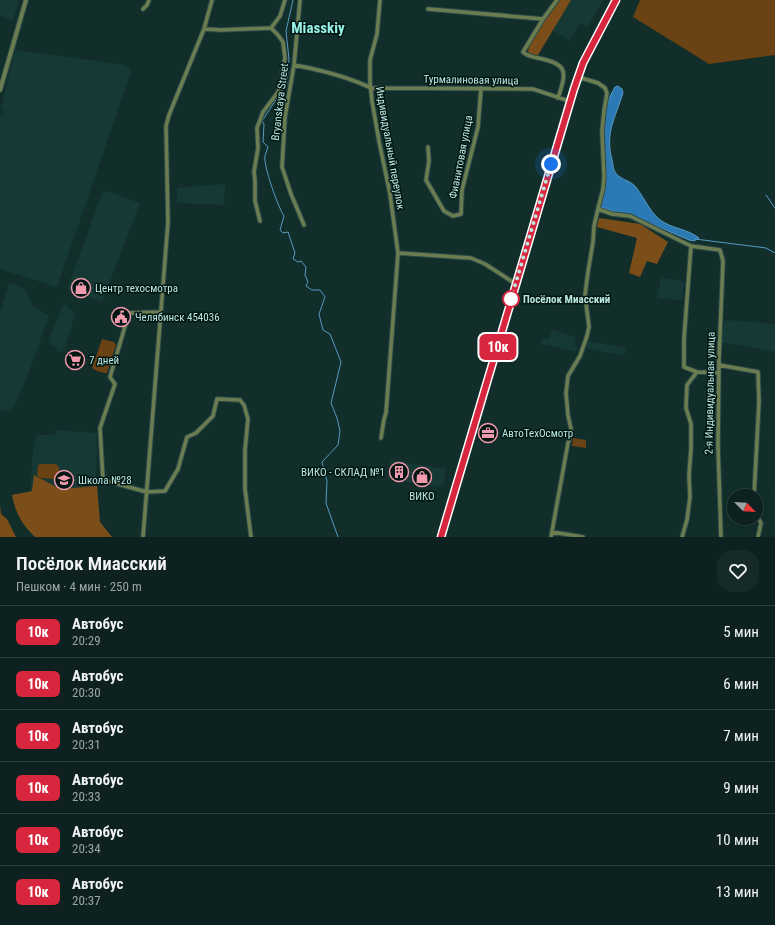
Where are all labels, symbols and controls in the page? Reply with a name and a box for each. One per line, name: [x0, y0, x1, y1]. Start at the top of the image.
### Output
district label: Miasskiy: [291, 19, 345, 37]
street label: Bryanskaya Street: [269, 63, 291, 141]
street label: Турмалиновая улица: [423, 73, 519, 87]
street label: Индивидуальный переулок: [373, 85, 407, 211]
street label: Фианитовая улица: [447, 114, 475, 200]
your location: [541, 154, 561, 174]
shop icon: Центр техосмотра: [70, 277, 92, 299]
place label: Центр техосмотра: [95, 282, 178, 295]
marker: Посёлок Миасский: [502, 290, 520, 308]
place label: Посёлок Миасский: [523, 293, 610, 306]
public building icon: Челябинск 454036: [110, 306, 132, 328]
place label: Челябинск 454036: [135, 311, 220, 324]
street label: 2-я Индивидуальная улица: [702, 331, 718, 455]
line badge: 10к: [475, 334, 521, 360]
text: 10к: [487, 339, 509, 355]
supermarket icon: 7 дней: [64, 349, 86, 371]
place label: 7 дней: [89, 354, 119, 367]
office icon: АвтоТехОсмотр: [477, 422, 499, 444]
place label: АвтоТехОсмотр: [502, 427, 573, 440]
building icon: ВИКО - СКЛАД №1: [388, 461, 410, 483]
place label: ВИКО - СКЛАД №1: [301, 466, 385, 479]
shop icon: ВИКО: [411, 466, 433, 488]
school or university icon: Школа №28: [53, 469, 75, 491]
place label: Школа №28: [78, 474, 132, 487]
north arrow: [727, 489, 763, 525]
map controls: [727, 489, 763, 525]
place label: ВИКО: [409, 490, 435, 503]
button: heart: [717, 550, 759, 592]
text: Посёлок Миасский: [16, 552, 167, 575]
text: Пешком · 4 мин · 250 m: [16, 579, 142, 594]
text: Автобус: [72, 615, 123, 633]
text: 5 мин: [723, 623, 759, 641]
text: 10к: [27, 624, 49, 640]
text: 20:29: [72, 633, 101, 648]
text: Автобус: [72, 667, 123, 685]
text: 6 мин: [723, 675, 759, 693]
text: 10к: [27, 676, 49, 692]
text: 20:30: [72, 685, 101, 700]
text: Автобус: [72, 719, 123, 737]
text: 7 мин: [723, 727, 759, 745]
text: 10к: [27, 728, 49, 744]
text: 20:31: [72, 737, 101, 752]
text: Автобус: [72, 771, 123, 789]
text: 9 мин: [723, 779, 759, 797]
text: 10к: [27, 780, 49, 796]
text: 20:33: [72, 789, 101, 804]
text: Автобус: [72, 823, 123, 841]
text: 10 мин: [716, 831, 759, 849]
text: 10к: [27, 832, 49, 848]
text: 20:34: [72, 841, 101, 856]
text: Автобус: [72, 875, 123, 893]
text: 13 мин: [716, 883, 759, 901]
text: 10к: [27, 884, 49, 900]
text: 20:37: [72, 893, 101, 908]

